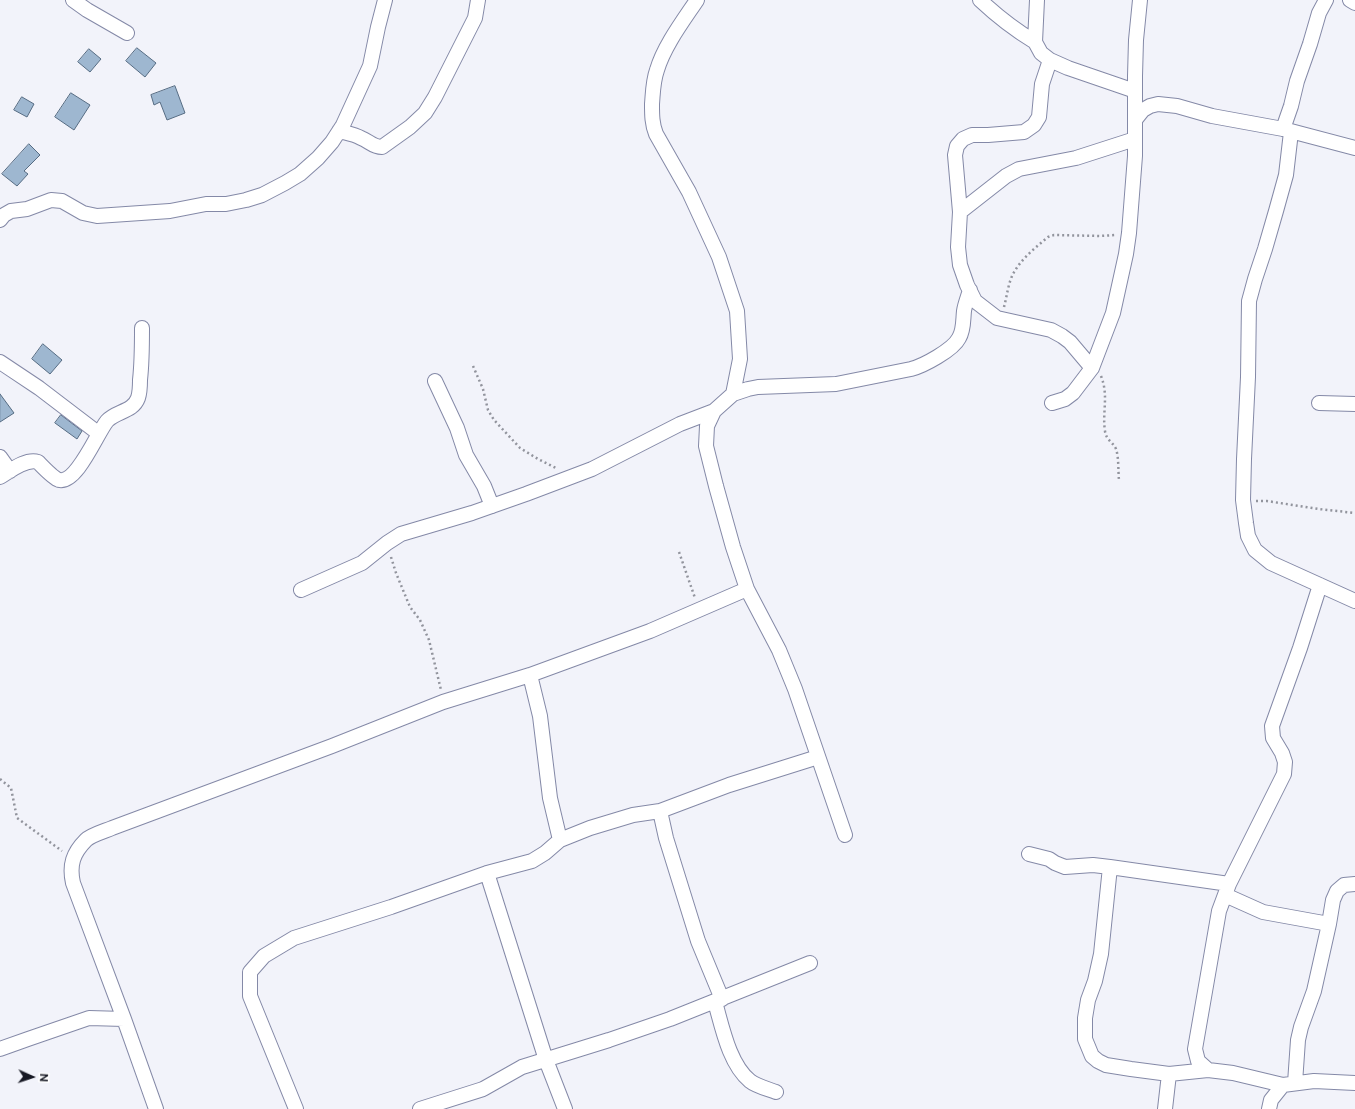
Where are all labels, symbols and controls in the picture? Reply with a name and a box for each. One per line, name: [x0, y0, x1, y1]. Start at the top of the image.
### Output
north arrow: [12, 1057, 52, 1097]
text: N: [38, 1073, 50, 1082]

